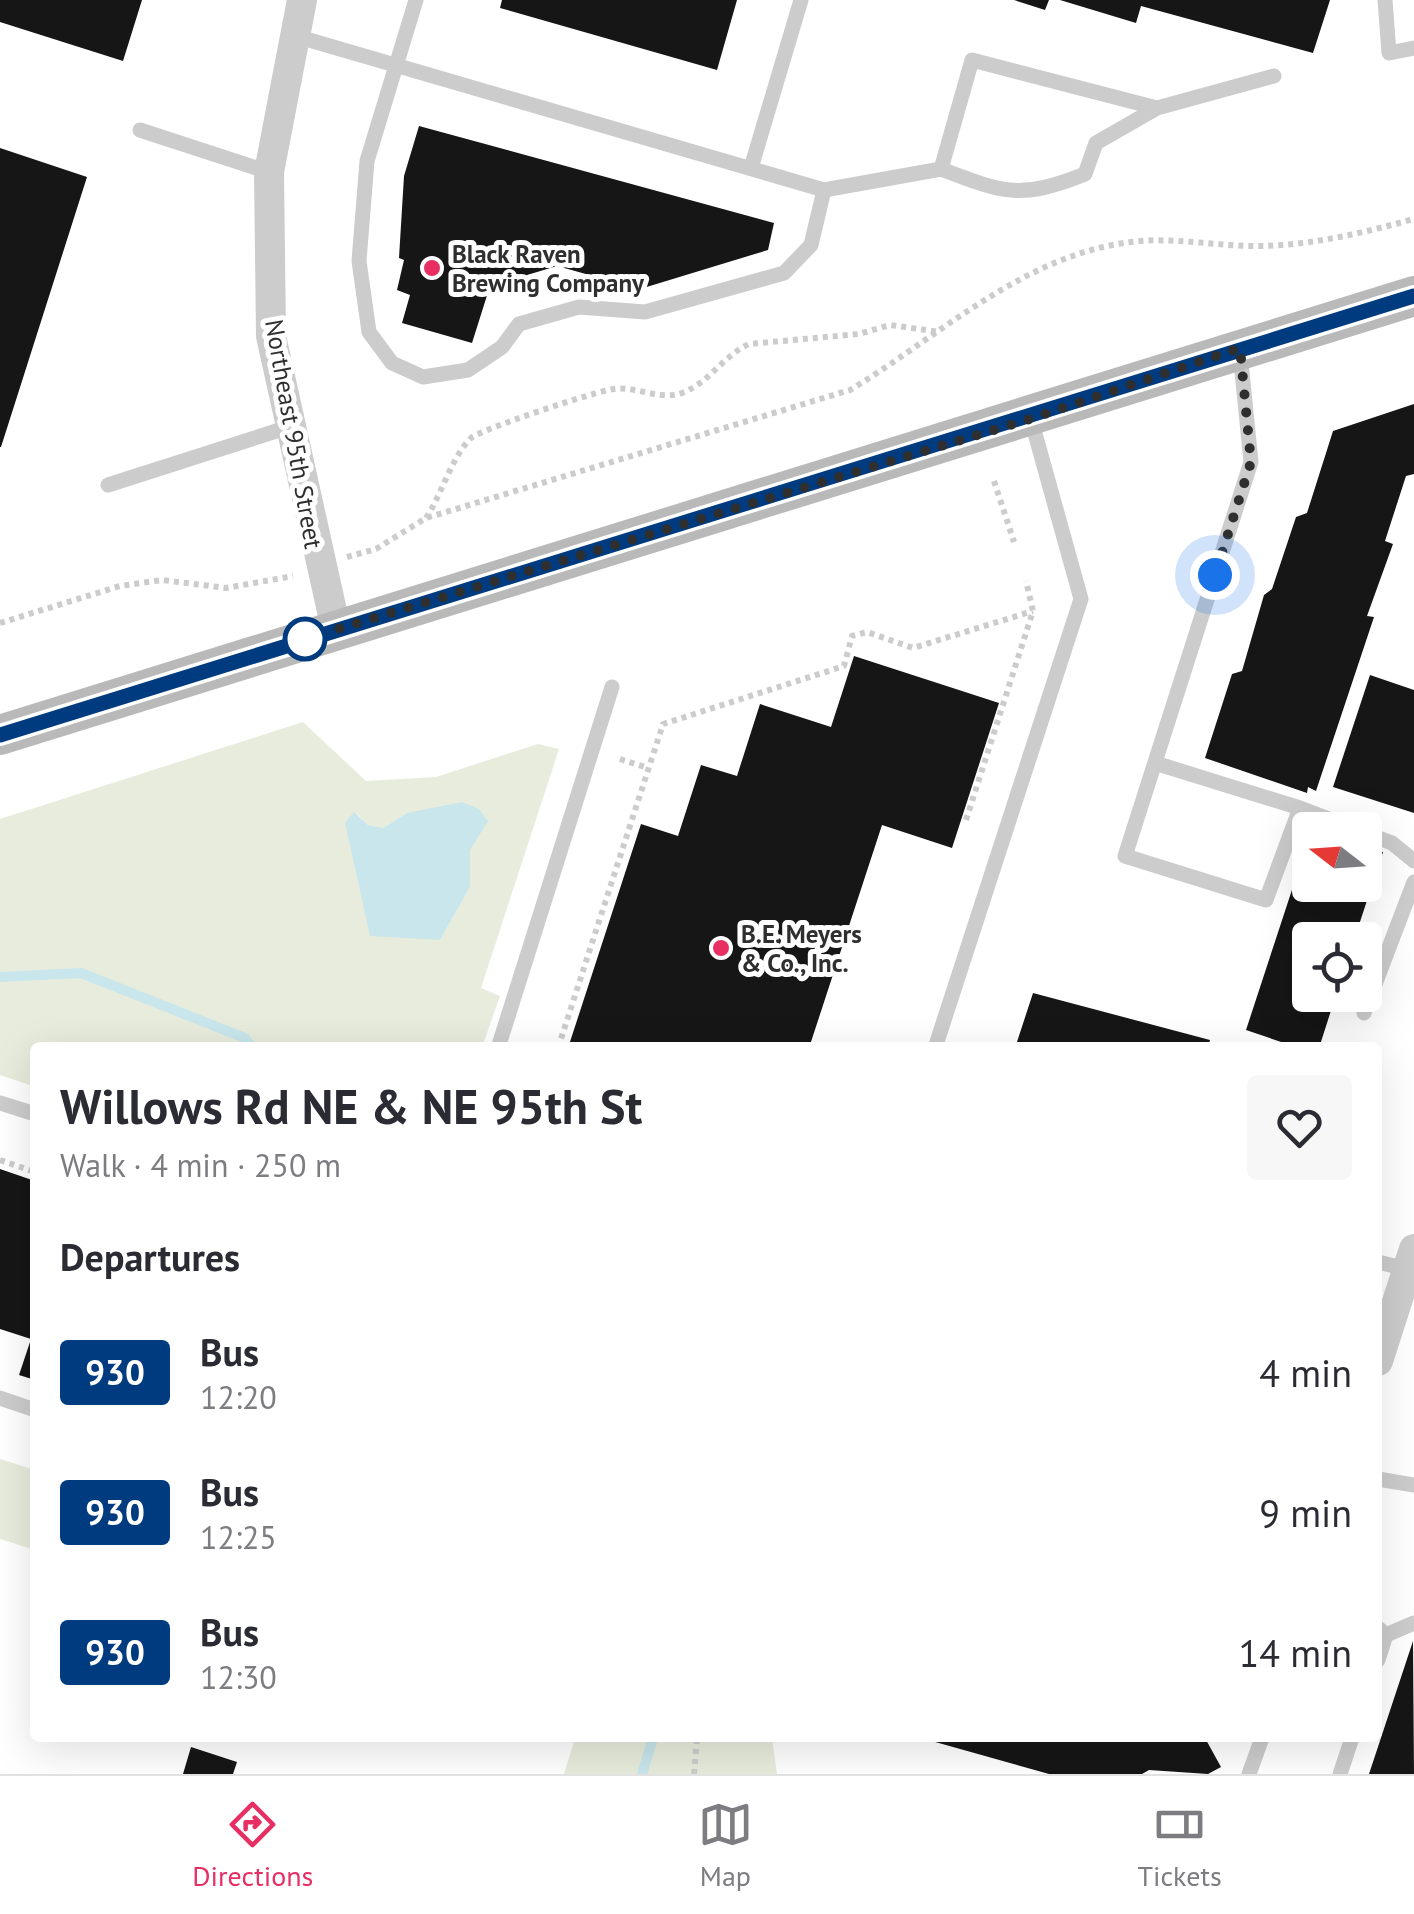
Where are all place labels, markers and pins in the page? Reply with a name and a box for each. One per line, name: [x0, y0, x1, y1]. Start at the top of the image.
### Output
place label: Black Raven Brewing Company: [452, 238, 645, 299]
marker: Black Raven Brewing Company: [421, 257, 443, 279]
unlabelled marker: [284, 618, 326, 660]
place label: B.E. Meyers & Co., Inc.: [741, 918, 862, 979]
marker: B.E. Meyers & Co., Inc.: [710, 937, 732, 959]

